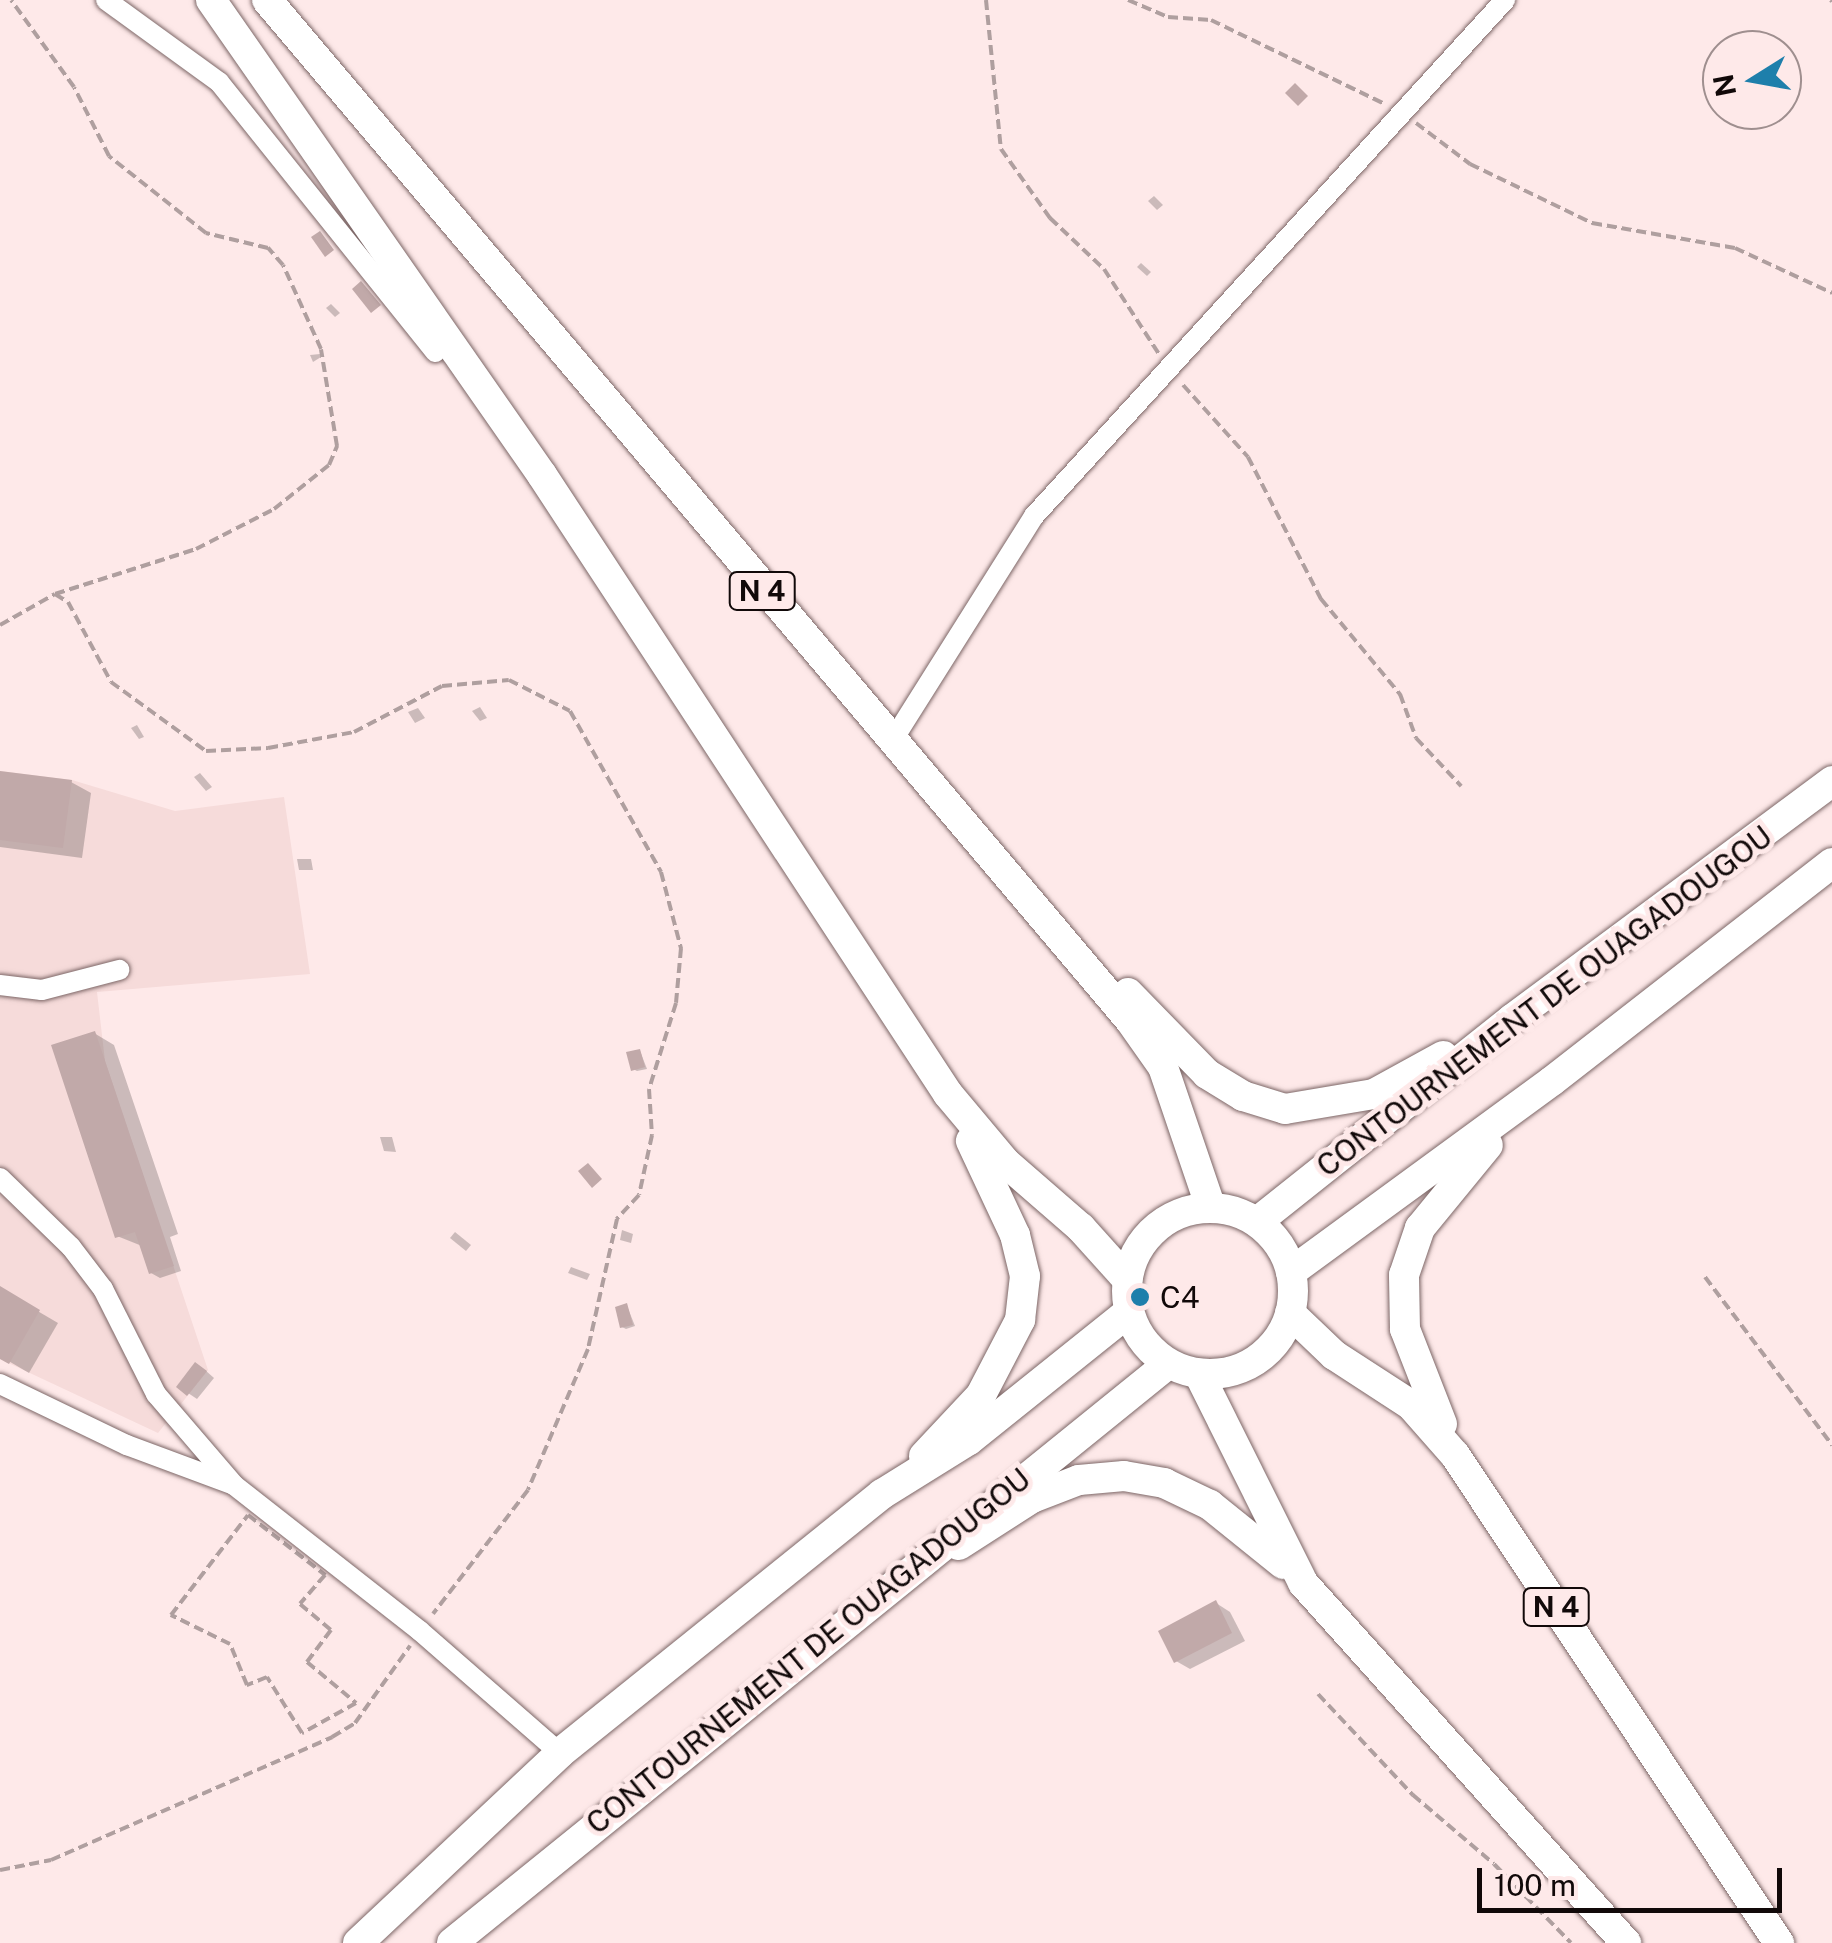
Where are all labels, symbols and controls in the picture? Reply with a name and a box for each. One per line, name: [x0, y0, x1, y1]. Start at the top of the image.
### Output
north arrow: [1702, 30, 1802, 130]
text: N: [1706, 72, 1742, 99]
road number: N 4: [727, 568, 797, 614]
street label: CONTOURNEMENT DE OUAGADOUGOU: [1309, 818, 1779, 1184]
place label: C4: [1160, 1279, 1200, 1315]
marker: C4: [1129, 1286, 1151, 1308]
street label: CONTOURNEMENT DE OUAGADOUGOU: [579, 1461, 1037, 1841]
road number: N 4: [1521, 1584, 1591, 1630]
scale bar: [1482, 1848, 1787, 1910]
text: 100 m: [1494, 1867, 1576, 1903]

